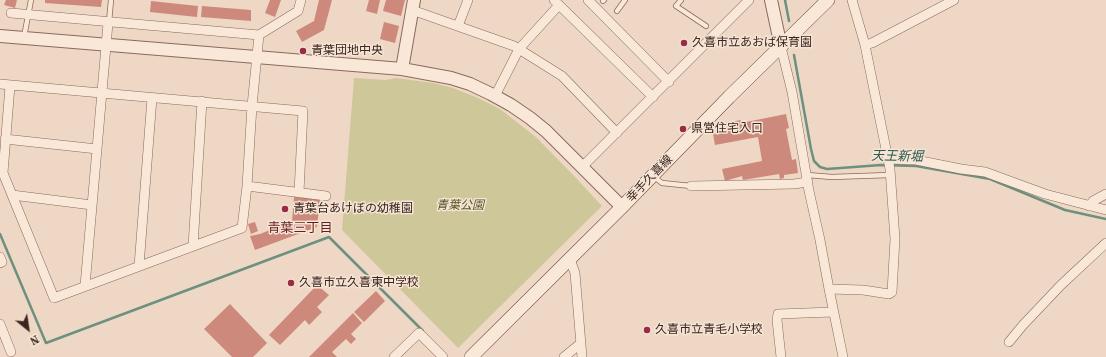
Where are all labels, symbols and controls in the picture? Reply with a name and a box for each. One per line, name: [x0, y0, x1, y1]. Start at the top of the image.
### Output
place label: 久喜市立あおば保育園: [692, 36, 812, 50]
marker: 久喜市立あおば保育園: [679, 38, 689, 48]
place label: 青葉団地中央: [311, 44, 383, 58]
marker: 青葉団地中央: [298, 46, 308, 56]
place label: 県営住宅入口: [691, 122, 763, 136]
marker: 県営住宅入口: [678, 124, 688, 134]
water label: 天王新堀: [871, 149, 923, 165]
street label: 幸手久喜線: [624, 152, 676, 206]
park label: 青葉公園: [436, 199, 484, 213]
place label: 青葉台あけぼの幼稚園: [293, 202, 413, 216]
marker: 青葉台あけぼの幼稚園: [280, 204, 290, 214]
district label: 青葉三丁目: [268, 221, 332, 237]
place label: 久喜市立久喜東中学校: [299, 276, 419, 290]
marker: 久喜市立久喜東中学校: [286, 278, 296, 288]
north arrow: [8, 309, 48, 349]
place label: 久喜市立青毛小学校: [655, 323, 763, 337]
marker: 久喜市立青毛小学校: [642, 325, 652, 335]
text: N: [27, 331, 41, 348]

